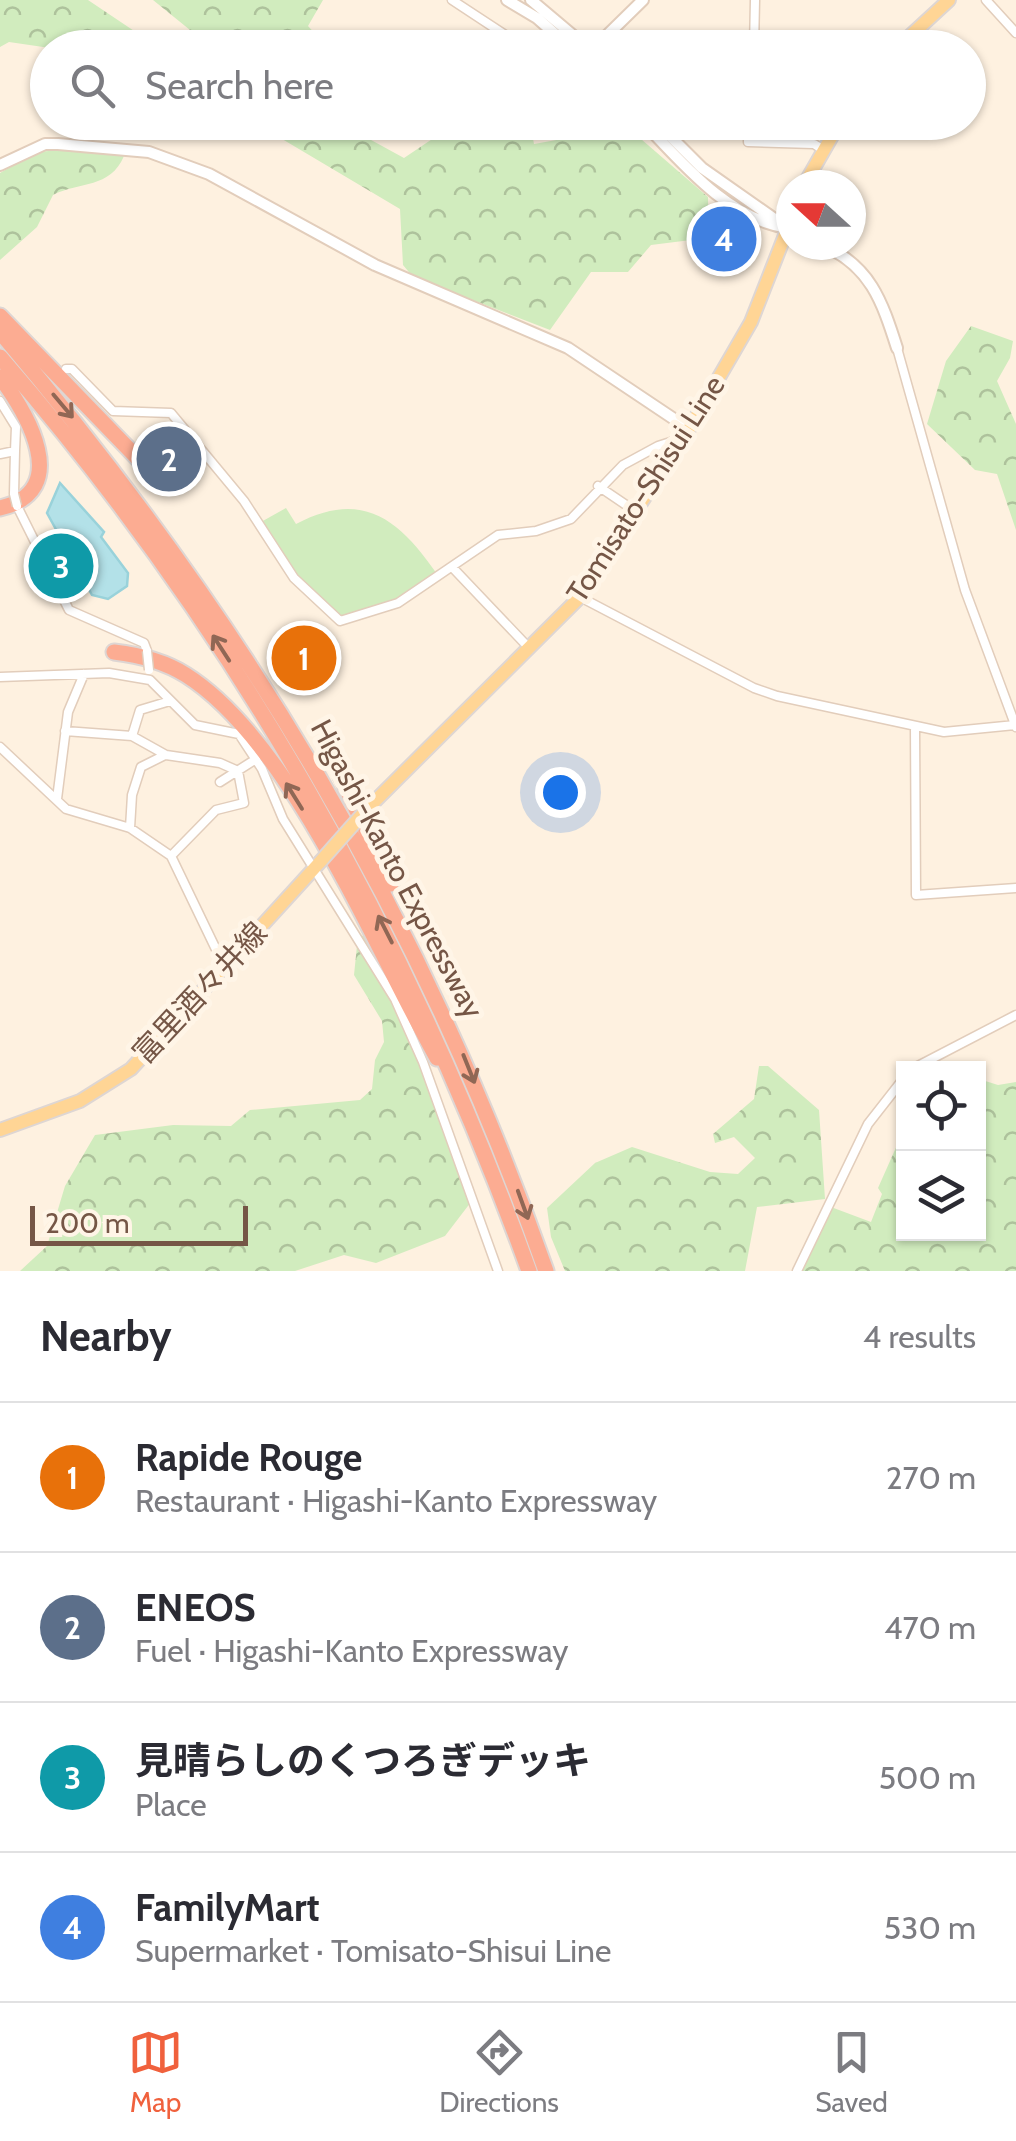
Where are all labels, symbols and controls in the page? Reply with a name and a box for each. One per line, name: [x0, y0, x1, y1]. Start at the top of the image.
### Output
search box: [30, 30, 986, 140]
icon: search: [65, 58, 120, 113]
text: Search here: [145, 62, 334, 109]
north arrow: [776, 170, 866, 260]
pin: 4: [692, 202, 756, 276]
street label: Tomisato-Shisui Line: [558, 368, 733, 609]
one-way arrow: [52, 393, 74, 419]
pin: 2: [136, 422, 202, 496]
pin: 3: [28, 528, 94, 604]
pin: 1: [272, 620, 336, 696]
one-way arrow: [211, 635, 232, 663]
street label: Higashi-Kanto Expressway: [303, 713, 492, 1024]
your location: [535, 767, 586, 818]
one-way arrow: [284, 783, 304, 811]
street label: 富里酒々井線: [125, 914, 275, 1071]
one-way arrow: [375, 914, 394, 944]
one-way arrow: [461, 1053, 479, 1084]
map controls: [896, 1061, 986, 1241]
button: locate: [896, 1061, 986, 1151]
button: layers: [896, 1151, 986, 1241]
one-way arrow: [515, 1189, 533, 1220]
scale bar: [30, 1201, 248, 1246]
text: 200 m: [45, 1206, 130, 1240]
text: Nearby: [40, 1310, 172, 1362]
text: 4 results: [863, 1317, 976, 1356]
text: Rapide Rouge: [135, 1434, 362, 1481]
text: 1: [67, 1458, 78, 1497]
text: 270 m: [886, 1458, 976, 1497]
text: Restaurant · Higashi-Kanto Expressway: [135, 1481, 657, 1520]
text: ENEOS: [135, 1584, 256, 1631]
text: 2: [64, 1608, 81, 1647]
text: 470 m: [884, 1608, 976, 1647]
text: Fuel · Higashi-Kanto Expressway: [135, 1631, 568, 1670]
text: 見晴らしのくつろぎデッキ: [135, 1737, 591, 1784]
text: 3: [64, 1758, 81, 1797]
text: 500 m: [879, 1758, 976, 1797]
text: Place: [135, 1785, 207, 1824]
text: FamilyMart: [135, 1884, 320, 1931]
text: 4: [63, 1908, 82, 1947]
text: 530 m: [884, 1908, 976, 1947]
text: Supermarket · Tomisato-Shisui Line: [135, 1931, 611, 1970]
tab: Map: [128, 2025, 183, 2119]
tab: Directions: [439, 2025, 559, 2119]
tab: Saved: [815, 2025, 888, 2119]

